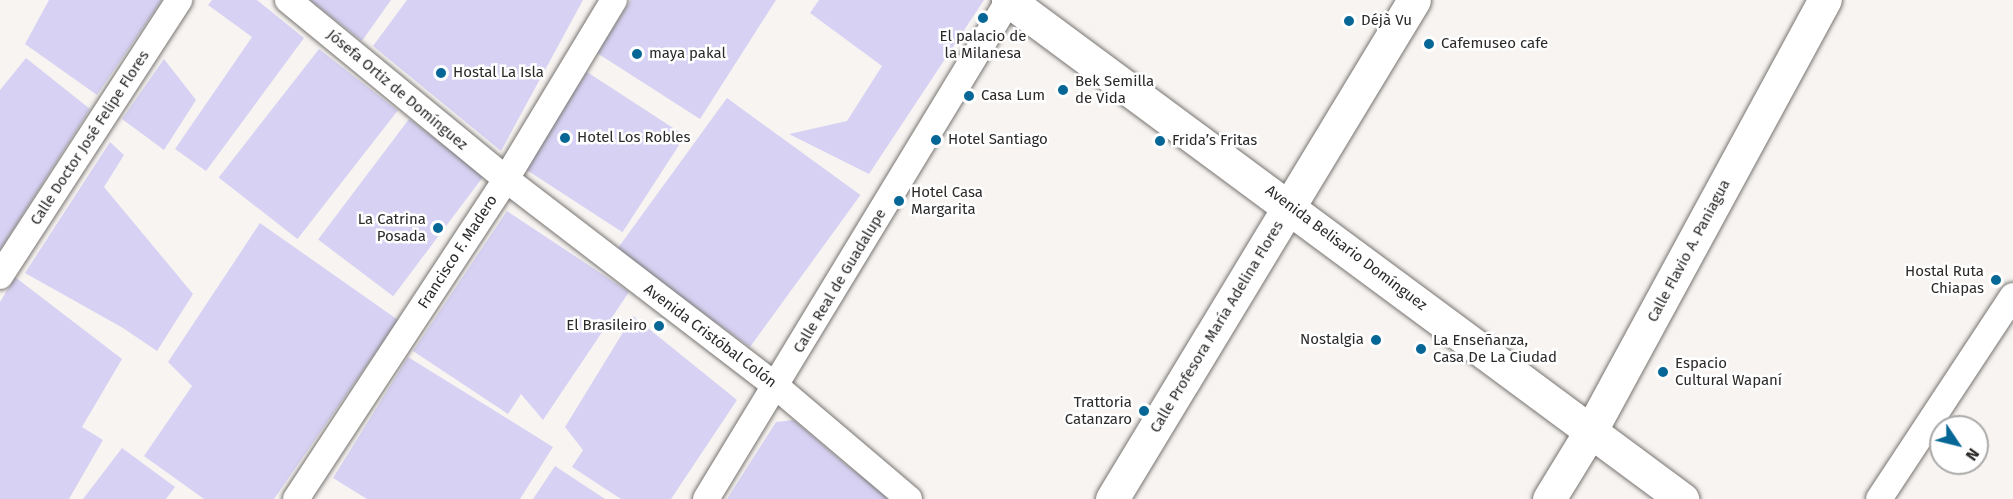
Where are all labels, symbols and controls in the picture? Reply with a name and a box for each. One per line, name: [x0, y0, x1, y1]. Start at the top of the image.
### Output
marker: El palacio de la Milanesa: [976, 11, 990, 25]
place label: Déjà Vu: [1361, 12, 1412, 30]
marker: Déjà Vu: [1342, 14, 1356, 28]
street label: Jósefa Ortiz de Domínguez: [323, 26, 471, 154]
place label: El palacio de la Milanesa: [940, 27, 1026, 62]
place label: Cafemuseo cafe: [1441, 35, 1548, 53]
marker: Cafemuseo cafe: [1422, 37, 1436, 51]
place label: maya pakal: [649, 45, 726, 63]
street label: Calle Doctor José Felipe Flores: [27, 47, 153, 229]
marker: maya pakal: [630, 47, 644, 61]
place label: Hostal La Isla: [453, 64, 544, 82]
marker: Hostal La Isla: [434, 66, 448, 80]
place label: Bek Semilla de Vida: [1075, 72, 1154, 107]
marker: Bek Semilla de Vida: [1056, 83, 1070, 97]
place label: Casa Lum: [981, 87, 1045, 105]
marker: Casa Lum: [962, 89, 976, 103]
place label: Hotel Los Robles: [577, 129, 691, 147]
marker: Hotel Los Robles: [558, 131, 572, 145]
place label: Hotel Santiago: [948, 131, 1048, 149]
place label: Frida’s Fritas: [1172, 132, 1257, 150]
marker: Hotel Santiago: [929, 133, 943, 147]
marker: Frida’s Fritas: [1153, 134, 1167, 148]
street label: Calle Flavio A. Paniagua: [1644, 177, 1734, 325]
street label: Avenida Belisario Domínguez: [1262, 181, 1430, 315]
place label: Hotel Casa Margarita: [911, 183, 983, 218]
street label: Francisco F. Madero: [415, 192, 501, 312]
marker: Hotel Casa Margarita: [892, 194, 906, 208]
street label: Calle Real de Guadalupe: [790, 206, 890, 356]
place label: La Catrina Posada: [358, 210, 426, 245]
street label: Calle Profesora María Adelina Flores: [1146, 218, 1288, 436]
marker: La Catrina Posada: [431, 221, 445, 235]
place label: Hostal Ruta Chiapas: [1905, 262, 1984, 297]
marker: Hostal Ruta Chiapas: [1989, 273, 2003, 287]
street label: Avenida Cristóbal Colón: [640, 280, 780, 392]
place label: El Brasileiro: [566, 317, 647, 335]
marker: El Brasileiro: [652, 319, 666, 333]
place label: Nostalgia: [1300, 331, 1364, 349]
place label: La Enseñanza, Casa De La Ciudad: [1433, 331, 1557, 366]
marker: Nostalgia: [1369, 333, 1383, 347]
marker: La Enseñanza, Casa De La Ciudad: [1414, 342, 1428, 356]
place label: Espacio Cultural Wapaní: [1675, 354, 1782, 389]
marker: Espacio Cultural Wapaní: [1656, 365, 1670, 379]
place label: Trattoria Catanzaro: [1065, 393, 1132, 428]
marker: Trattoria Catanzaro: [1137, 404, 1151, 418]
north arrow: [1929, 415, 1989, 475]
text: N: [1962, 445, 1983, 464]

